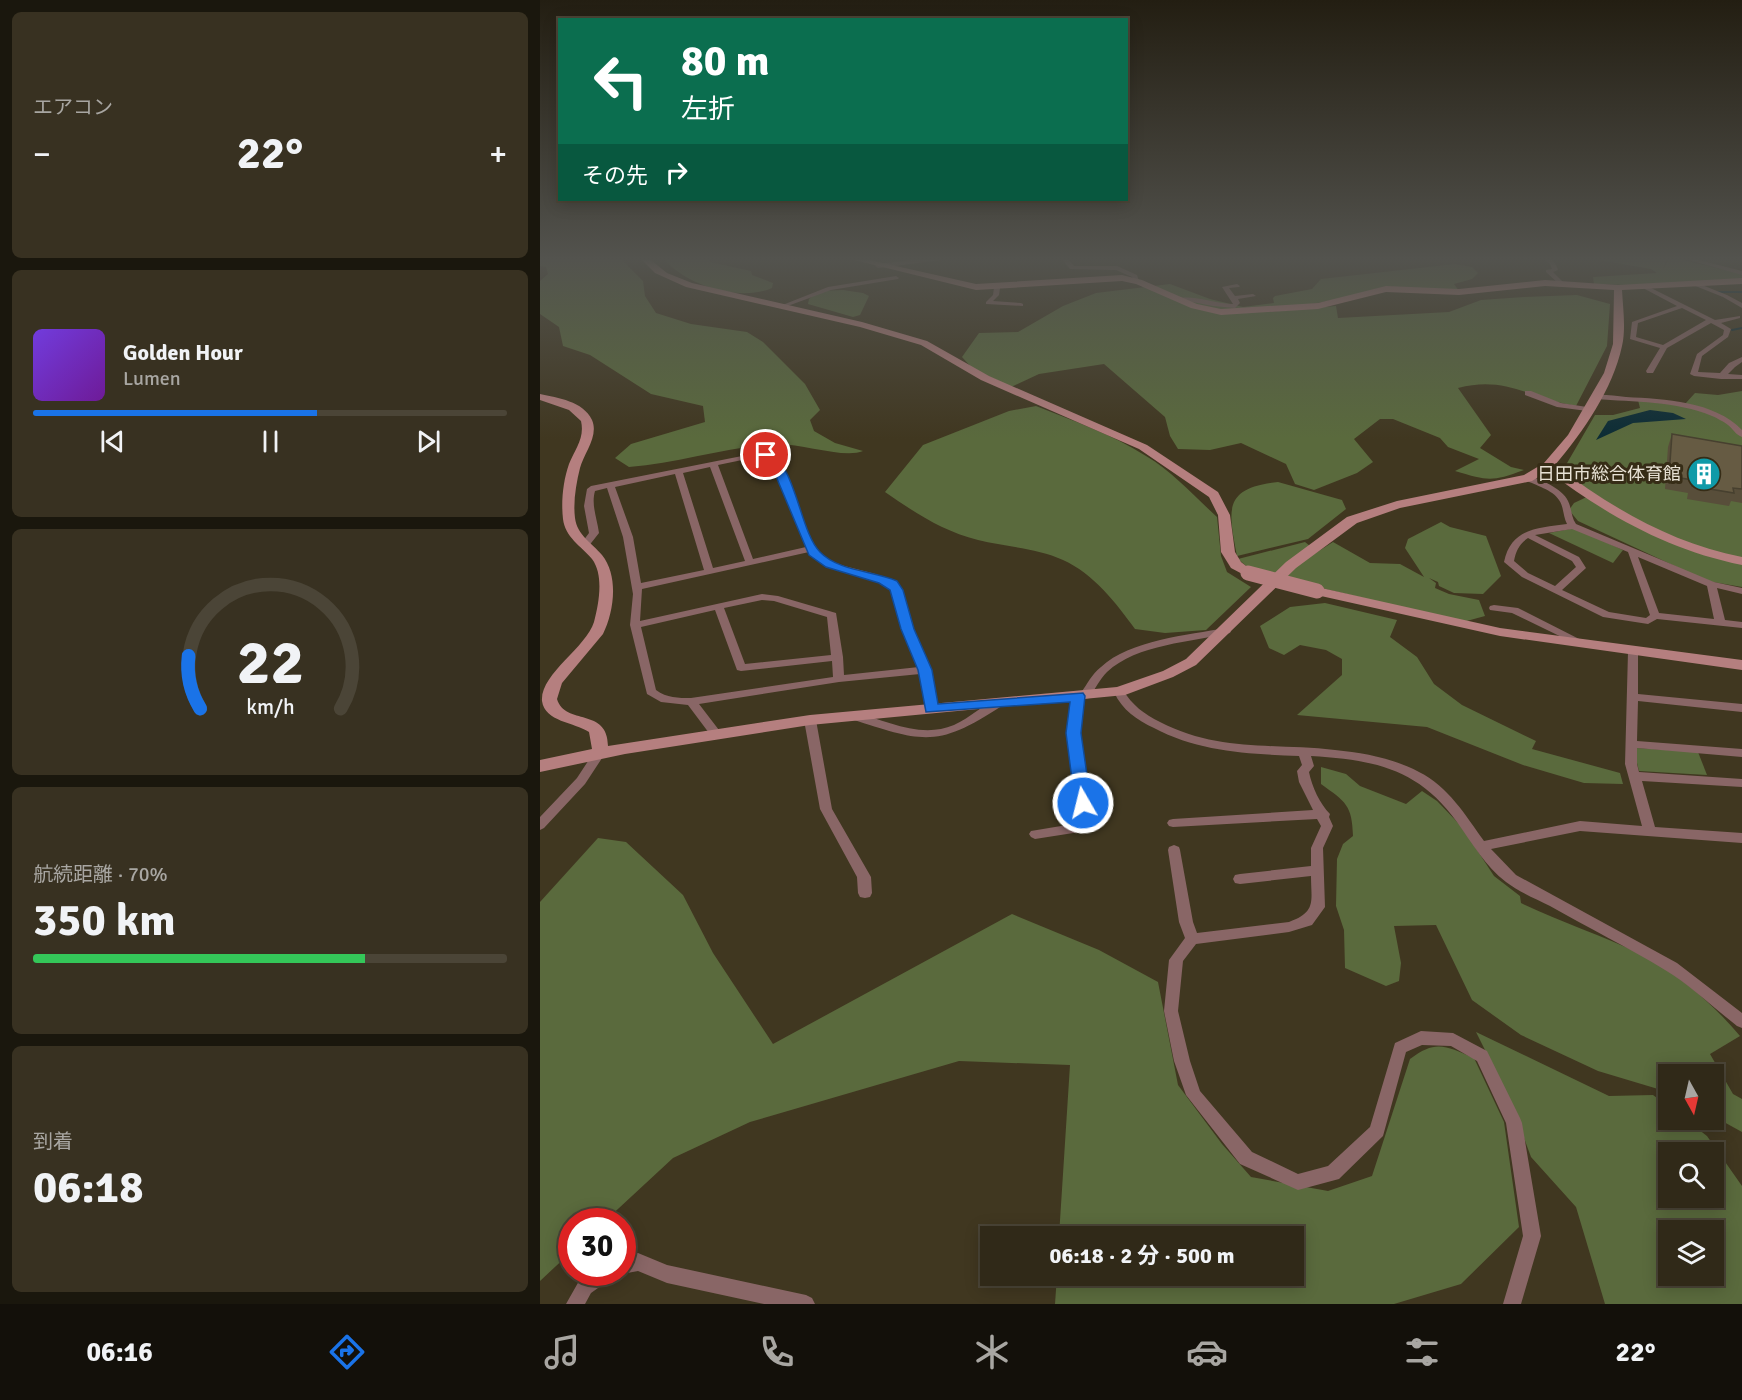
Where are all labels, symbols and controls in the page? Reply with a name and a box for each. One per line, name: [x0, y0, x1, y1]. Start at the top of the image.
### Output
text: 80 m: [681, 36, 770, 87]
icon: left: [582, 42, 660, 120]
text: 左折: [681, 93, 735, 126]
text: エアコン: [33, 95, 113, 120]
text: 22°: [237, 126, 303, 181]
text: −: [33, 134, 51, 175]
text: +: [489, 134, 507, 175]
icon: right: [660, 156, 693, 189]
text: その先: [582, 162, 648, 189]
text: Golden Hour: [123, 339, 243, 366]
text: Lumen: [123, 366, 181, 391]
icon: previous: [96, 425, 129, 458]
icon: pause: [254, 425, 287, 458]
icon: next: [412, 425, 445, 458]
pin: [740, 429, 791, 480]
icon: arrive: [749, 438, 782, 471]
building icon: 日田市総合体育館: [1686, 456, 1722, 492]
place label: 日田市総合体育館: [1537, 463, 1681, 485]
text: 22: [236, 624, 304, 701]
text: km/h: [246, 694, 294, 720]
position arrow: [1051, 771, 1115, 835]
text: 航続距離 · 70%: [33, 862, 168, 887]
text: 350 km: [33, 893, 176, 948]
north arrow: [1658, 1064, 1724, 1130]
map controls: [1658, 1064, 1724, 1286]
text: 到着: [33, 1129, 73, 1154]
button: search: [1658, 1142, 1724, 1208]
text: 06:18: [33, 1160, 143, 1215]
speed limit sign: 30: [558, 1208, 636, 1286]
button: layers: [1658, 1220, 1724, 1286]
text: 06:18 · 2 分 · 500 m: [1050, 1242, 1234, 1269]
icon: directions: [326, 1331, 368, 1373]
icon: music: [541, 1331, 583, 1373]
icon: phone: [756, 1331, 798, 1373]
icon: climate: [971, 1331, 1013, 1373]
icon: car: [1186, 1331, 1228, 1373]
icon: filters: [1401, 1331, 1443, 1373]
text: 06:16: [86, 1336, 153, 1369]
text: 22°: [1616, 1336, 1656, 1369]

